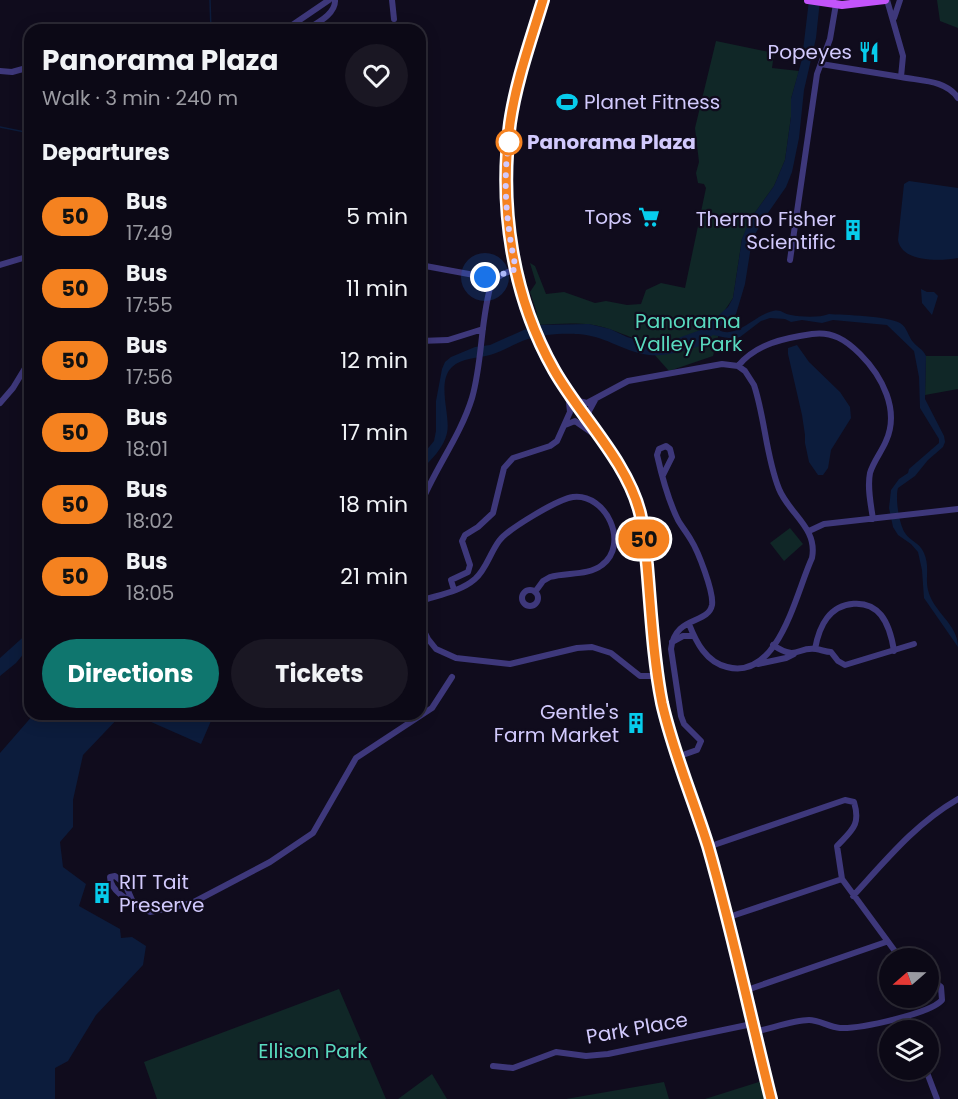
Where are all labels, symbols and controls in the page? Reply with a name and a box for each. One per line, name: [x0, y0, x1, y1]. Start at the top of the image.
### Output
place label: Popeyes: [768, 38, 852, 66]
restaurant icon: Popeyes: [857, 40, 881, 64]
text: Panorama Plaza: [42, 41, 278, 80]
button: heart: [345, 44, 408, 107]
text: Walk · 3 min · 240 m: [42, 84, 238, 112]
place label: Planet Fitness: [584, 88, 720, 116]
sports icon: Planet Fitness: [555, 90, 579, 114]
place label: Panorama Plaza: [527, 128, 696, 156]
marker: Panorama Plaza: [496, 129, 522, 155]
text: Departures: [42, 137, 170, 168]
text: Bus: [126, 186, 168, 217]
text: 5 min: [346, 201, 408, 232]
text: 50: [61, 202, 89, 231]
place label: Tops: [584, 203, 632, 231]
supermarket icon: Tops: [637, 205, 661, 229]
place label: Thermo Fisher Scientific: [696, 205, 836, 256]
building icon: Thermo Fisher Scientific: [841, 218, 865, 242]
text: 17:49: [126, 219, 173, 247]
text: Bus: [126, 258, 168, 289]
your location: [470, 262, 500, 292]
text: 11 min: [346, 273, 408, 304]
text: 50: [61, 274, 89, 303]
text: 17:55: [126, 291, 173, 319]
park label: Panorama Valley Park: [634, 307, 743, 358]
text: Bus: [126, 330, 168, 361]
text: 12 min: [340, 345, 408, 376]
text: 50: [61, 346, 89, 375]
text: 17:56: [126, 363, 173, 391]
text: Bus: [126, 402, 168, 433]
text: 17 min: [341, 417, 408, 448]
text: 50: [61, 418, 89, 447]
text: 18:01: [126, 435, 168, 463]
text: Bus: [126, 474, 168, 505]
text: 18 min: [339, 489, 408, 520]
text: 50: [61, 490, 89, 519]
text: 18:02: [126, 507, 173, 535]
line badge: 50: [617, 520, 671, 558]
text: 50: [630, 525, 658, 554]
text: Bus: [126, 546, 168, 577]
text: 21 min: [340, 561, 408, 592]
text: 50: [61, 562, 89, 591]
text: 18:05: [126, 579, 174, 607]
button: Directions: [42, 639, 219, 708]
button: Tickets: [231, 639, 408, 708]
place label: Gentle's Farm Market: [494, 698, 619, 749]
building icon: Gentle's Farm Market: [624, 711, 648, 735]
place label: RIT Tait Preserve: [119, 868, 204, 919]
building icon: RIT Tait Preserve: [90, 881, 114, 905]
north arrow: [879, 948, 939, 1008]
map controls: [879, 948, 939, 1080]
street label: Park Place: [584, 1005, 690, 1051]
button: layers: [879, 1020, 939, 1080]
park label: Ellison Park: [258, 1037, 368, 1065]

